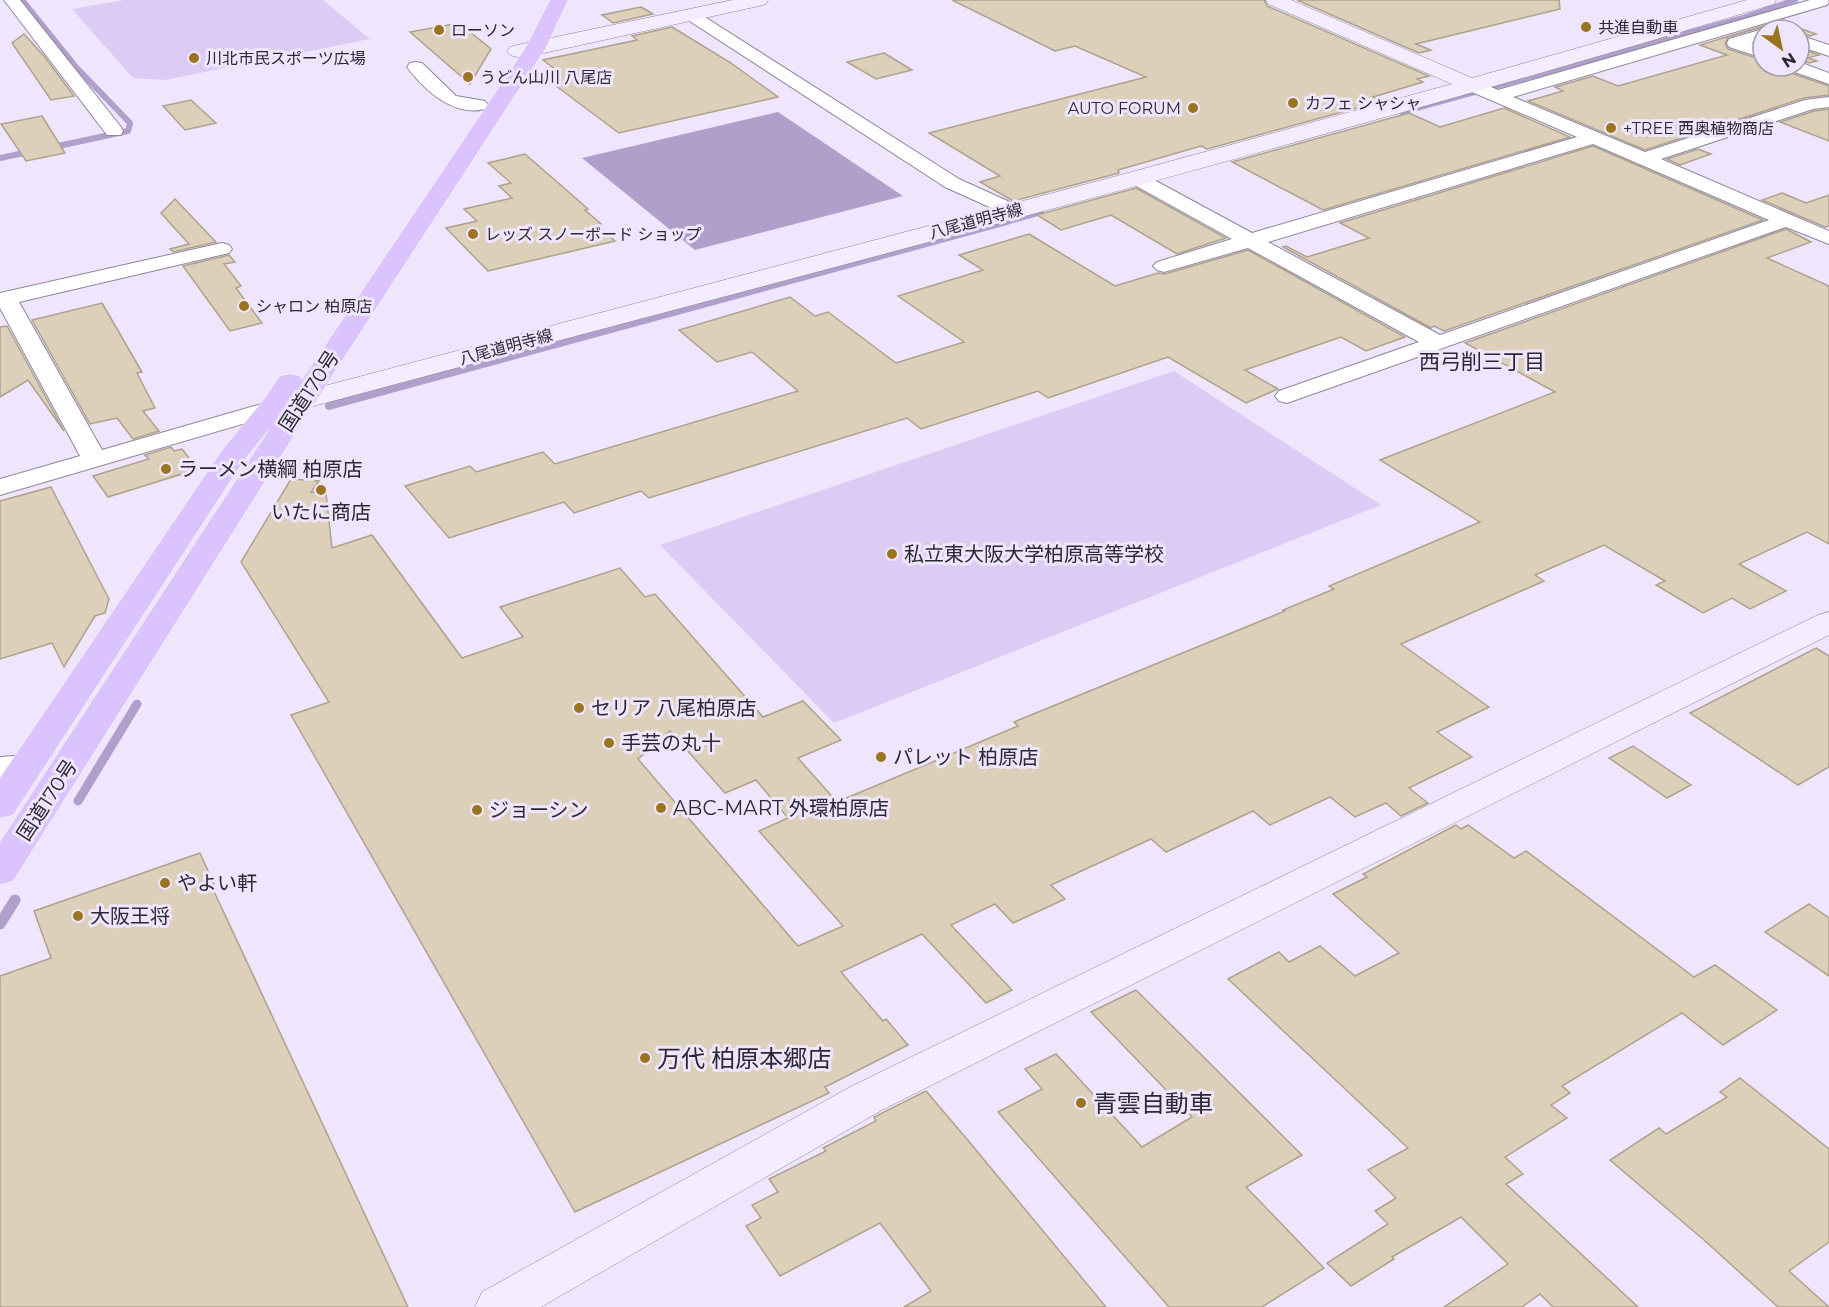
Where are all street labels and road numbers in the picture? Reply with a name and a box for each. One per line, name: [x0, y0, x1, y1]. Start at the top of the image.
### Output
street label: 八尾道明寺線: [927, 199, 1025, 243]
street label: 八尾道明寺線: [457, 325, 555, 369]
street label: 国道170号: [274, 346, 344, 436]
street label: 国道170号: [12, 755, 82, 845]

